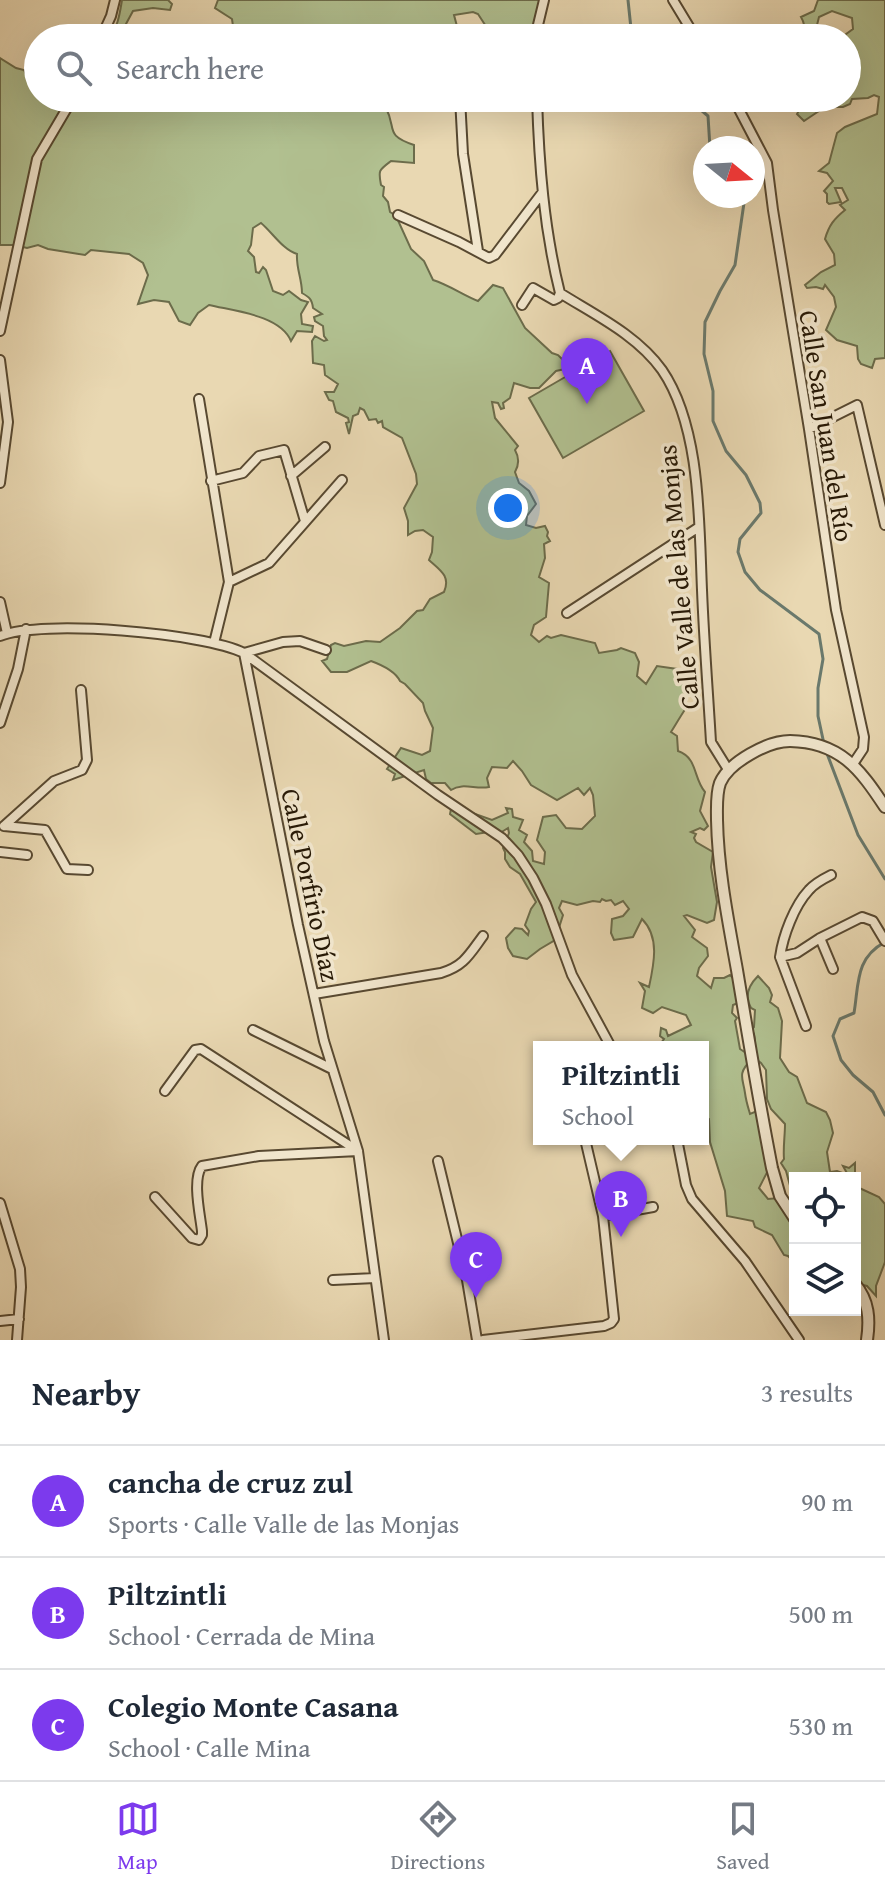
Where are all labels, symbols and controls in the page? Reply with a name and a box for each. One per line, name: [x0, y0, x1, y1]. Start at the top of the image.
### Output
search box: [24, 24, 861, 112]
icon: search: [52, 46, 96, 90]
text: Search here: [116, 46, 264, 90]
north arrow: [693, 136, 765, 208]
street label: Calle San Juan del Río: [789, 308, 865, 544]
pin: A: [561, 338, 613, 404]
street label: Calle Valle de las Monjas: [647, 443, 709, 711]
your location: [488, 488, 528, 528]
street label: Calle Porfirio Díaz: [272, 785, 350, 985]
popup: [533, 1041, 709, 1145]
text: Piltzintli: [562, 1052, 680, 1096]
text: School: [562, 1096, 634, 1135]
pin: B: [595, 1171, 647, 1237]
map controls: [789, 1172, 861, 1316]
button: locate: [789, 1172, 861, 1244]
pin: C: [450, 1232, 502, 1298]
button: layers: [789, 1244, 861, 1316]
text: Nearby: [32, 1368, 141, 1417]
text: 3 results: [761, 1373, 853, 1412]
text: cancha de cruz zul: [108, 1460, 353, 1504]
text: A: [50, 1482, 66, 1521]
text: 90 m: [801, 1482, 853, 1521]
text: Sports · Calle Valle de las Monjas: [108, 1504, 459, 1543]
text: Piltzintli: [108, 1572, 227, 1616]
text: B: [50, 1594, 66, 1633]
text: 500 m: [788, 1594, 853, 1633]
text: School · Cerrada de Mina: [108, 1616, 375, 1655]
text: Colegio Monte Casana: [108, 1684, 399, 1728]
text: C: [51, 1706, 65, 1745]
text: 530 m: [788, 1706, 853, 1745]
text: School · Calle Mina: [108, 1728, 310, 1767]
tab: Map: [116, 1797, 160, 1877]
tab: Directions: [391, 1797, 485, 1877]
tab: Saved: [716, 1797, 769, 1877]

